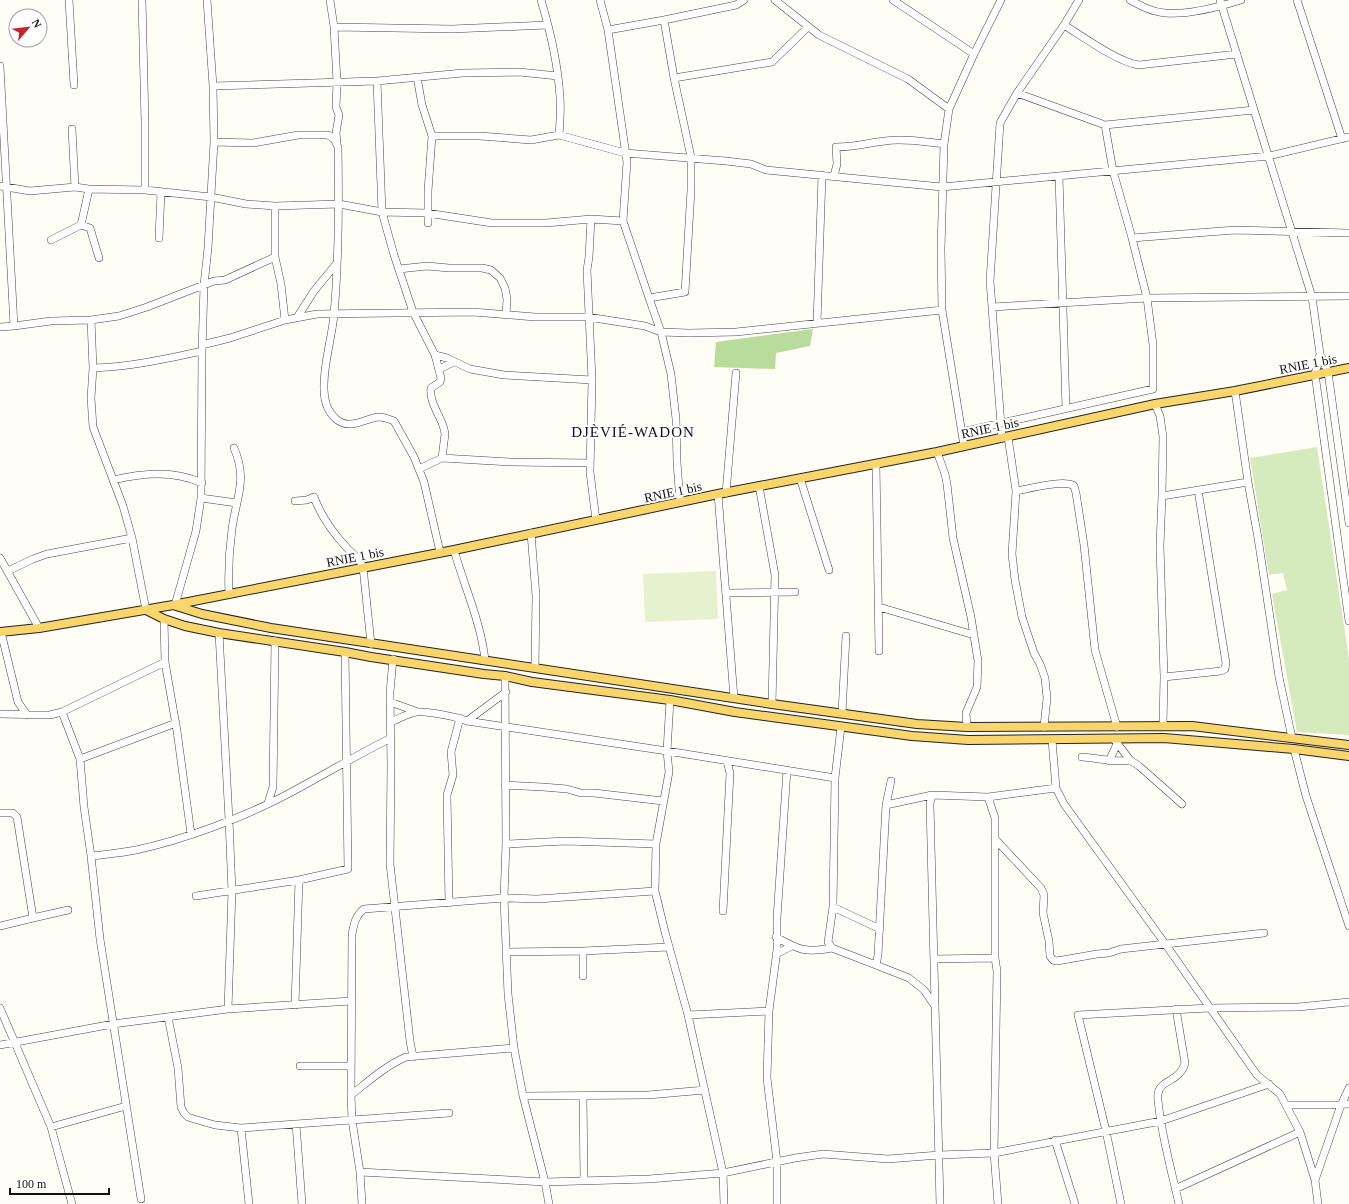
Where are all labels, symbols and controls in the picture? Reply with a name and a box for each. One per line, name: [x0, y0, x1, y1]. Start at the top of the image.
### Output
north arrow: [8, 8, 48, 48]
text: N: [30, 17, 44, 30]
street label: RNIE 1 bis: [1278, 351, 1338, 377]
street label: RNIE 1 bis: [960, 415, 1020, 441]
district label: DJÈVIÉ-WADON: [571, 424, 695, 440]
street label: RNIE 1 bis: [643, 479, 703, 505]
street label: RNIE 1 bis: [325, 544, 385, 570]
scale bar: [10, 1170, 109, 1196]
text: 100 m: [16, 1177, 47, 1191]

